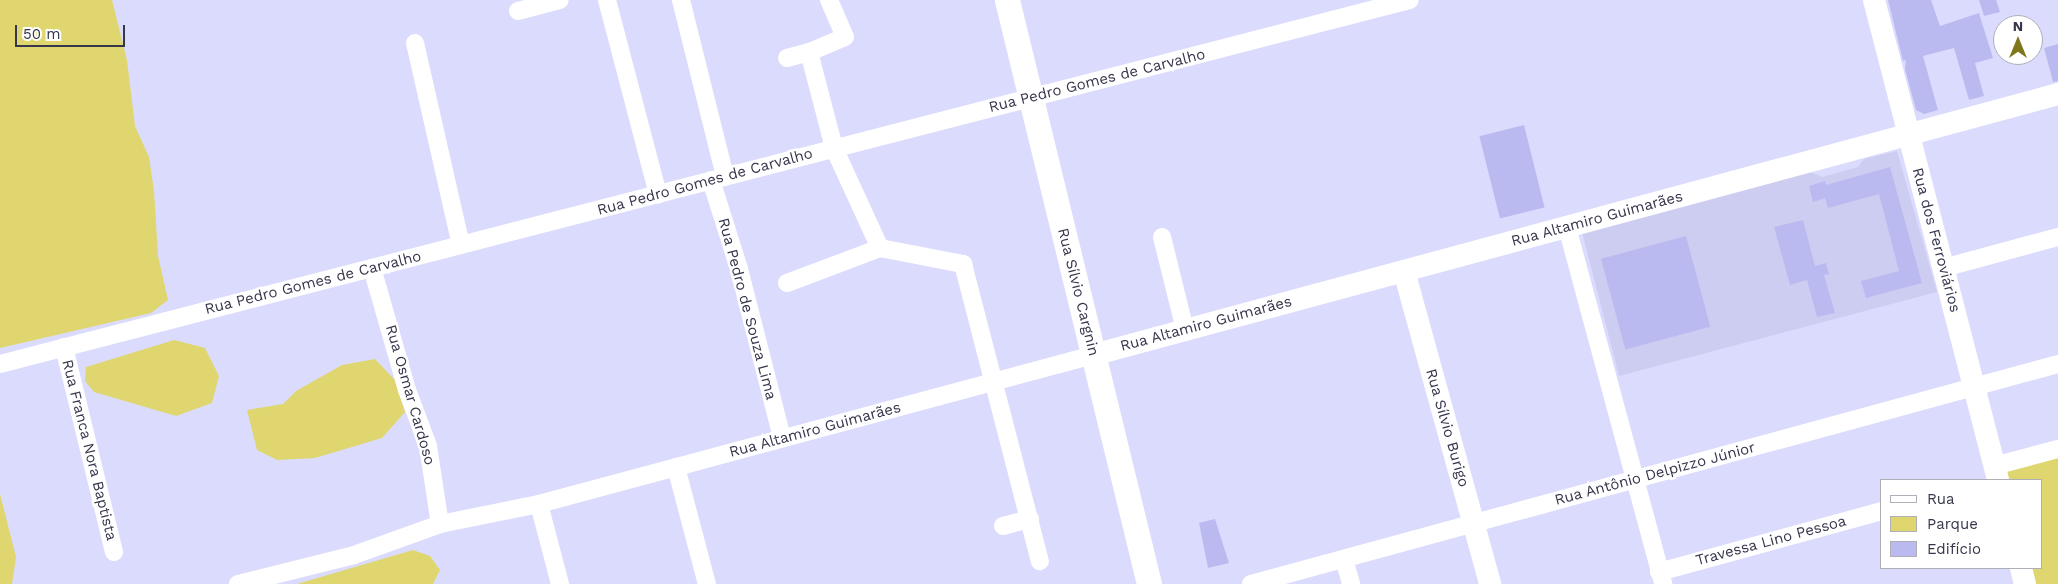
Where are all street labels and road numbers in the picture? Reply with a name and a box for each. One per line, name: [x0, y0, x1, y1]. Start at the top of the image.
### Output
street label: Rua Pedro Gomes de Carvalho: [987, 45, 1207, 117]
street label: Rua Pedro Gomes de Carvalho: [595, 144, 815, 220]
street label: Rua dos Ferroviários: [1908, 166, 1964, 314]
street label: Rua Altamiro Guimarães: [1509, 187, 1685, 251]
street label: Rua Pedro de Souza Lima: [714, 216, 780, 402]
street label: Rua Sílvio Cargnin: [1053, 226, 1103, 358]
street label: Rua Pedro Gomes de Carvalho: [203, 247, 423, 319]
street label: Rua Altamiro Guimarães: [1118, 292, 1294, 356]
street label: Rua Osmar Cardoso: [381, 322, 439, 468]
street label: Rua Franca Nora Baptista: [58, 357, 120, 543]
street label: Rua Sílvio Burigo: [1421, 367, 1473, 489]
street label: Rua Altamiro Guimarães: [727, 398, 903, 462]
street label: Rua Antônio Delpizzo Júnior: [1552, 438, 1758, 510]
street label: Travessa Lino Pessoa: [1694, 512, 1848, 570]

